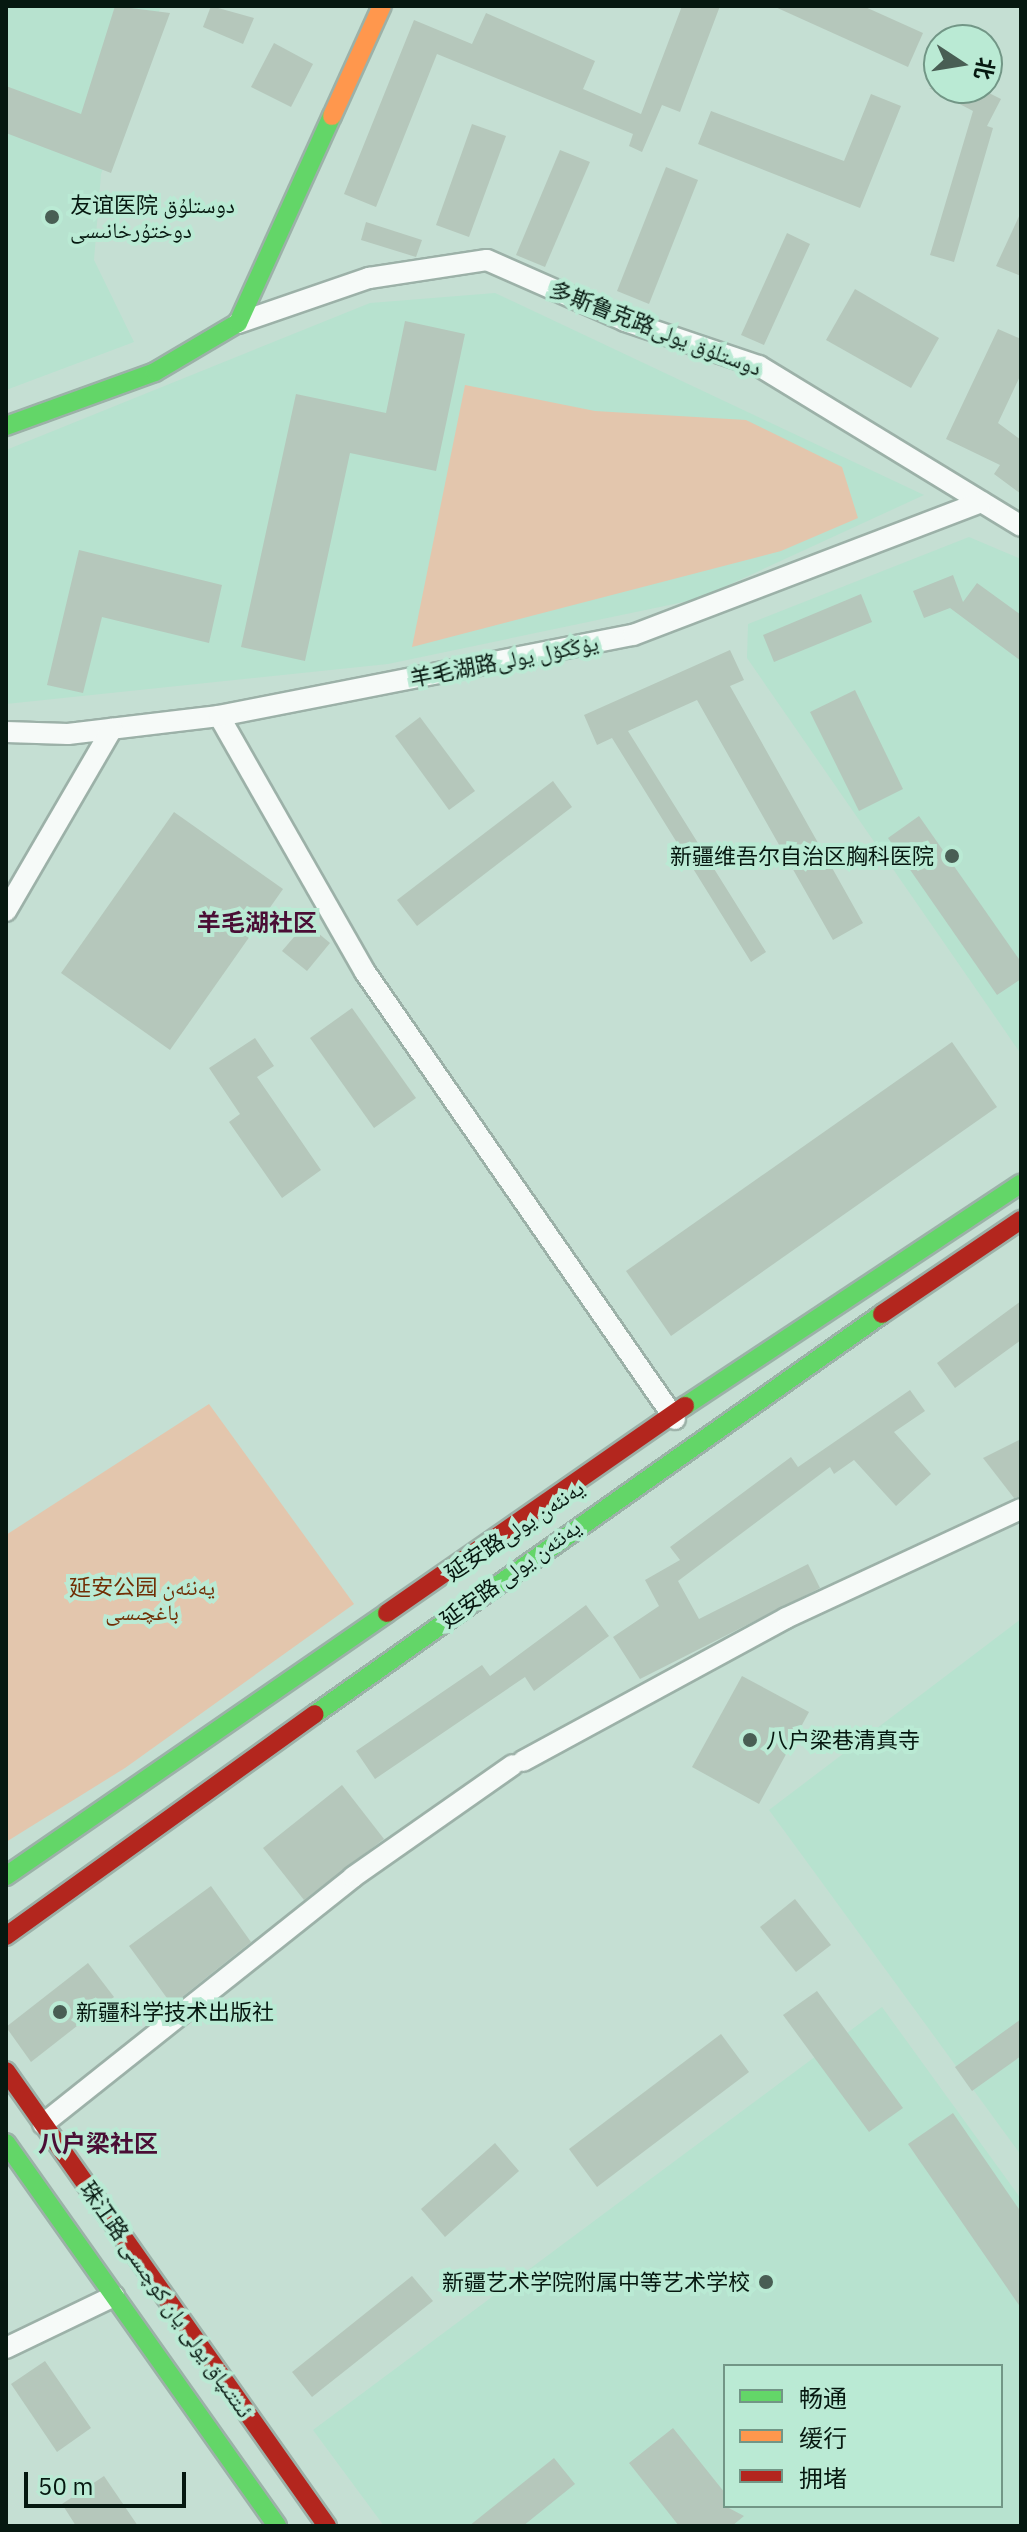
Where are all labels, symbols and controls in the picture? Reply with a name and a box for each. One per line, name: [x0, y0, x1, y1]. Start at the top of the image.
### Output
north arrow: [923, 24, 1003, 104]
text: 北: [969, 55, 1001, 82]
place label: 友谊医院 دوستلۇق دوختۇرخانىسى: [70, 191, 235, 242]
marker: 友谊医院 دوستلۇق دوختۇرخانىسى: [41, 206, 63, 228]
street label: 多斯鲁克路دوستلۇق يولى: [546, 275, 766, 381]
street label: 羊毛湖路يۇڭكۆل يولى: [408, 629, 600, 691]
place label: 新疆维吾尔自治区胸科医院: [670, 843, 934, 869]
marker: 新疆维吾尔自治区胸科医院: [941, 845, 963, 867]
district label: 羊毛湖社区: [197, 909, 317, 937]
street label: 延安路يەنئەن يولى: [440, 1474, 588, 1586]
street label: 延安路 يەنئەن يولى: [435, 1513, 585, 1633]
park label: 延安公园 يەنئەن باغچىسى: [69, 1573, 215, 1624]
place label: 八户梁巷清真寺: [766, 1727, 920, 1753]
marker: 八户梁巷清真寺: [741, 1731, 759, 1749]
place label: 新疆科学技术出版社: [76, 1999, 274, 2025]
marker: 新疆科学技术出版社: [51, 2003, 69, 2021]
district label: 八户梁社区: [38, 2130, 158, 2158]
street label: 珠江路 ئىتتىپاق يولى يان كوچىسى: [75, 2176, 259, 2422]
place label: 新疆艺术学院附属中等艺术学校: [442, 2269, 750, 2295]
marker: 新疆艺术学院附属中等艺术学校: [757, 2273, 775, 2291]
legend: [723, 2364, 1003, 2508]
text: 畅通: [799, 2382, 847, 2414]
text: 缓行: [799, 2422, 847, 2454]
scale bar: [28, 2456, 190, 2506]
text: 拥堵: [799, 2462, 847, 2494]
text: 50 m: [38, 2470, 93, 2502]

